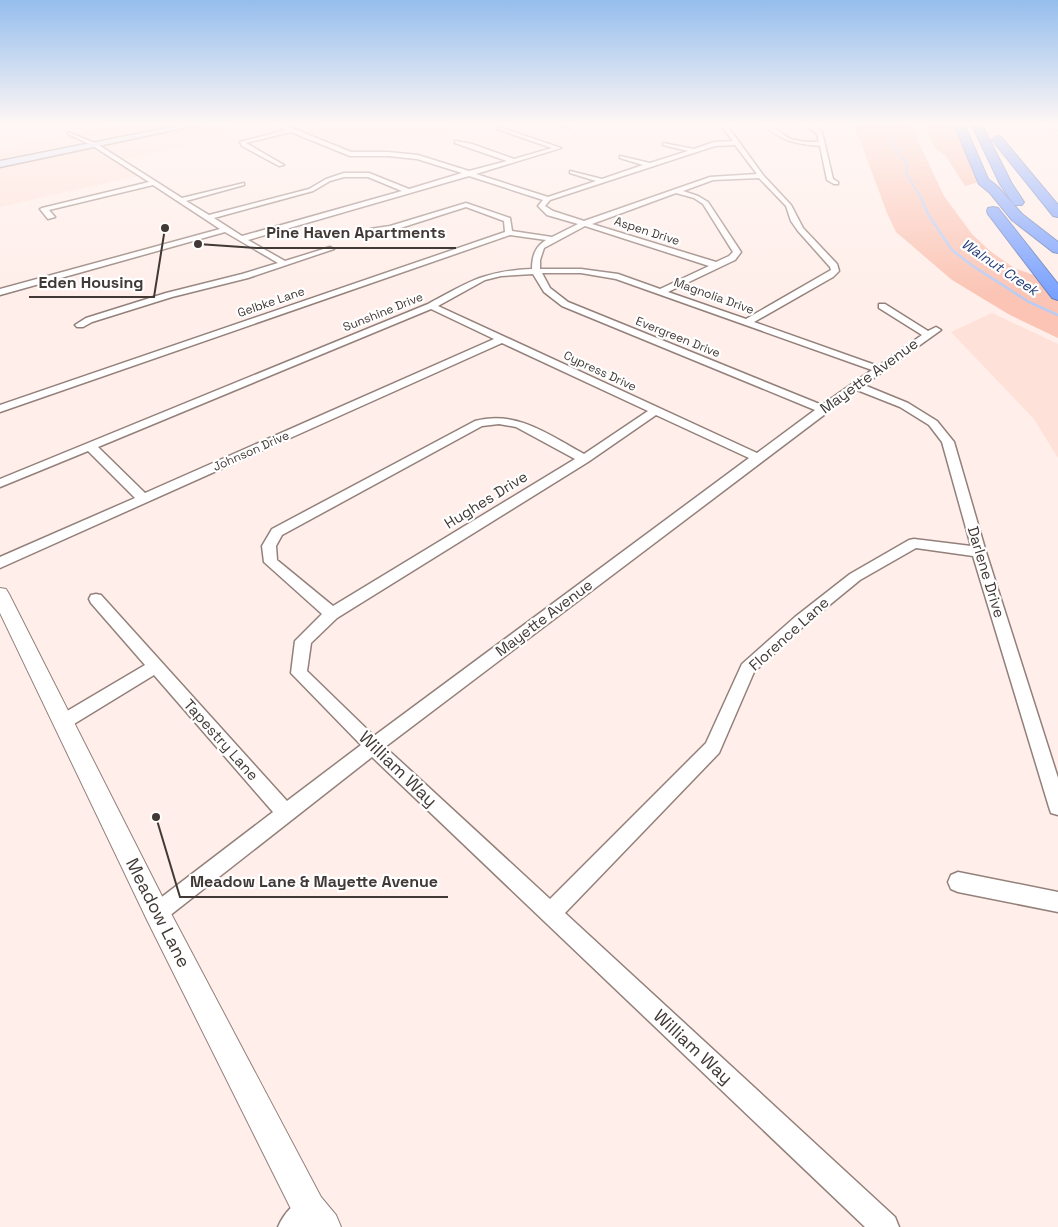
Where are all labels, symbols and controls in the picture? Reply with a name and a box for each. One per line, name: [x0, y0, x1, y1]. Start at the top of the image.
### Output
street label: Aspen Drive: [612, 213, 682, 249]
callout: Pine Haven Apartments: [256, 217, 456, 248]
text: Pine Haven Apartments: [266, 222, 446, 243]
water label: Walnut Creek: [958, 235, 1043, 300]
callout: Eden Housing: [29, 266, 154, 297]
text: Eden Housing: [38, 272, 144, 293]
street label: Magnolia Drive: [672, 274, 756, 318]
street label: Gelbke Lane: [235, 283, 307, 321]
street label: Sunshine Drive: [341, 289, 425, 335]
street label: Evergreen Drive: [633, 313, 723, 361]
street label: Mayette Avenue: [816, 334, 922, 418]
street label: Cypress Drive: [561, 347, 639, 395]
street label: Johnson Drive: [210, 427, 292, 475]
street label: Hughes Drive: [441, 466, 531, 533]
street label: Darlene Drive: [964, 524, 1009, 620]
street label: Mayette Avenue: [491, 575, 596, 660]
street label: Florence Lane: [745, 593, 833, 675]
street label: Tapestry Lane: [180, 695, 263, 784]
street label: William Way: [354, 725, 442, 812]
street label: Meadow Lane: [121, 854, 196, 971]
callout: Meadow Lane & Mayette Avenue: [180, 866, 448, 897]
text: Meadow Lane & Mayette Avenue: [190, 871, 438, 892]
street label: William Way: [649, 1004, 738, 1089]

